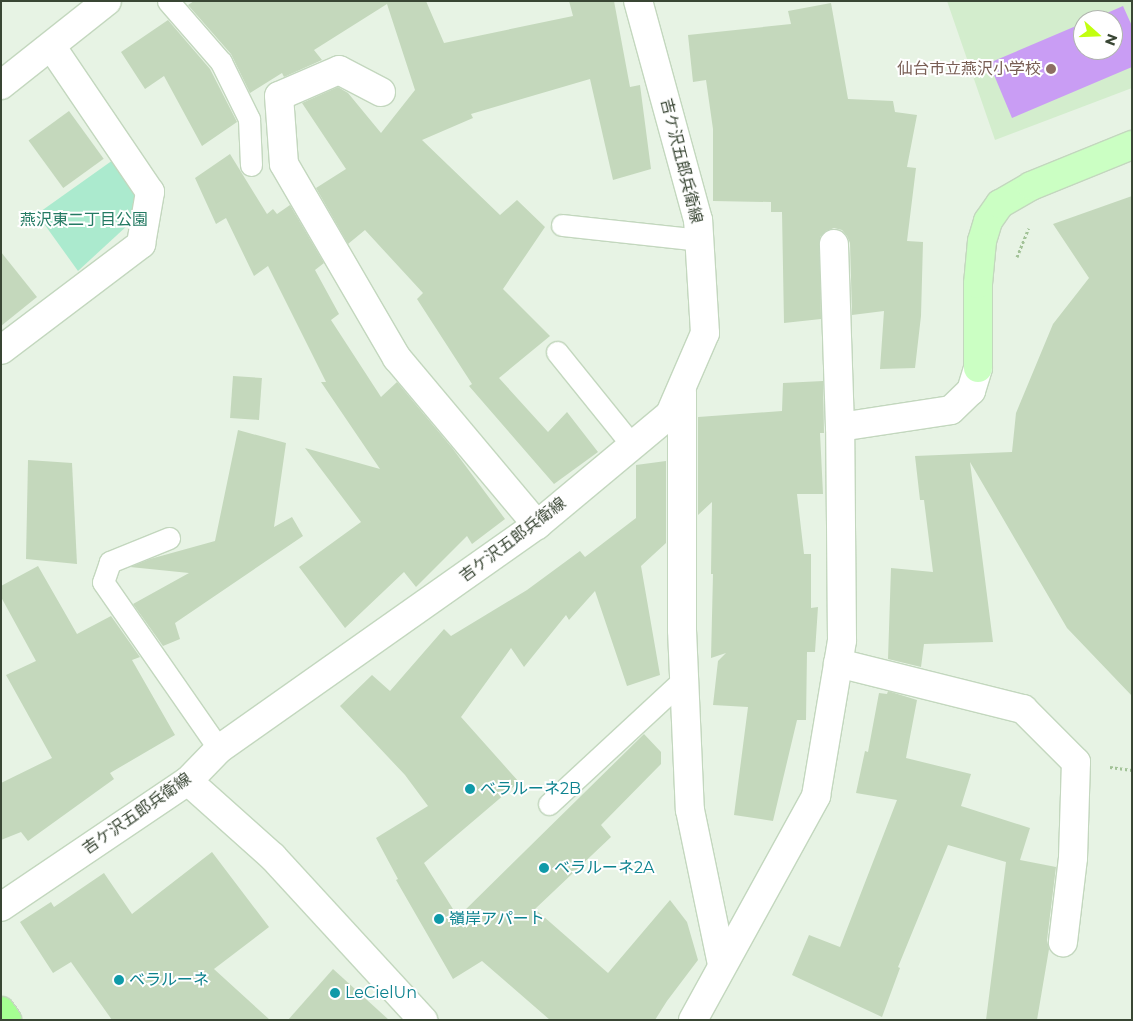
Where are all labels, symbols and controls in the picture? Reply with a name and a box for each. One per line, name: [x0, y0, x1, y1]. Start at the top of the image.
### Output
north arrow: [1073, 10, 1123, 60]
text: N: [1101, 31, 1122, 48]
place label: 仙台市立燕沢小学校: [897, 59, 1041, 79]
marker: 仙台市立燕沢小学校: [1045, 63, 1057, 75]
street label: 吉ケ沢五郎兵衛線: [656, 97, 706, 225]
park label: 燕沢東二丁目公園: [20, 210, 148, 230]
street label: 吉ケ沢五郎兵衛線: [456, 494, 570, 586]
street label: 吉ケ沢五郎兵衛線: [79, 769, 195, 859]
place label: ベラルーネ2B: [480, 779, 581, 799]
marker: ベラルーネ2B: [464, 783, 476, 795]
place label: ベラルーネ2A: [554, 858, 655, 878]
marker: ベラルーネ2A: [538, 862, 550, 874]
place label: 嶺岸アパート: [449, 909, 545, 929]
marker: 嶺岸アパート: [433, 913, 445, 925]
place label: ベラルーネ: [129, 970, 209, 990]
marker: ベラルーネ: [113, 974, 125, 986]
place label: LeCielUn: [345, 983, 417, 1003]
marker: LeCielUn: [329, 987, 341, 999]

